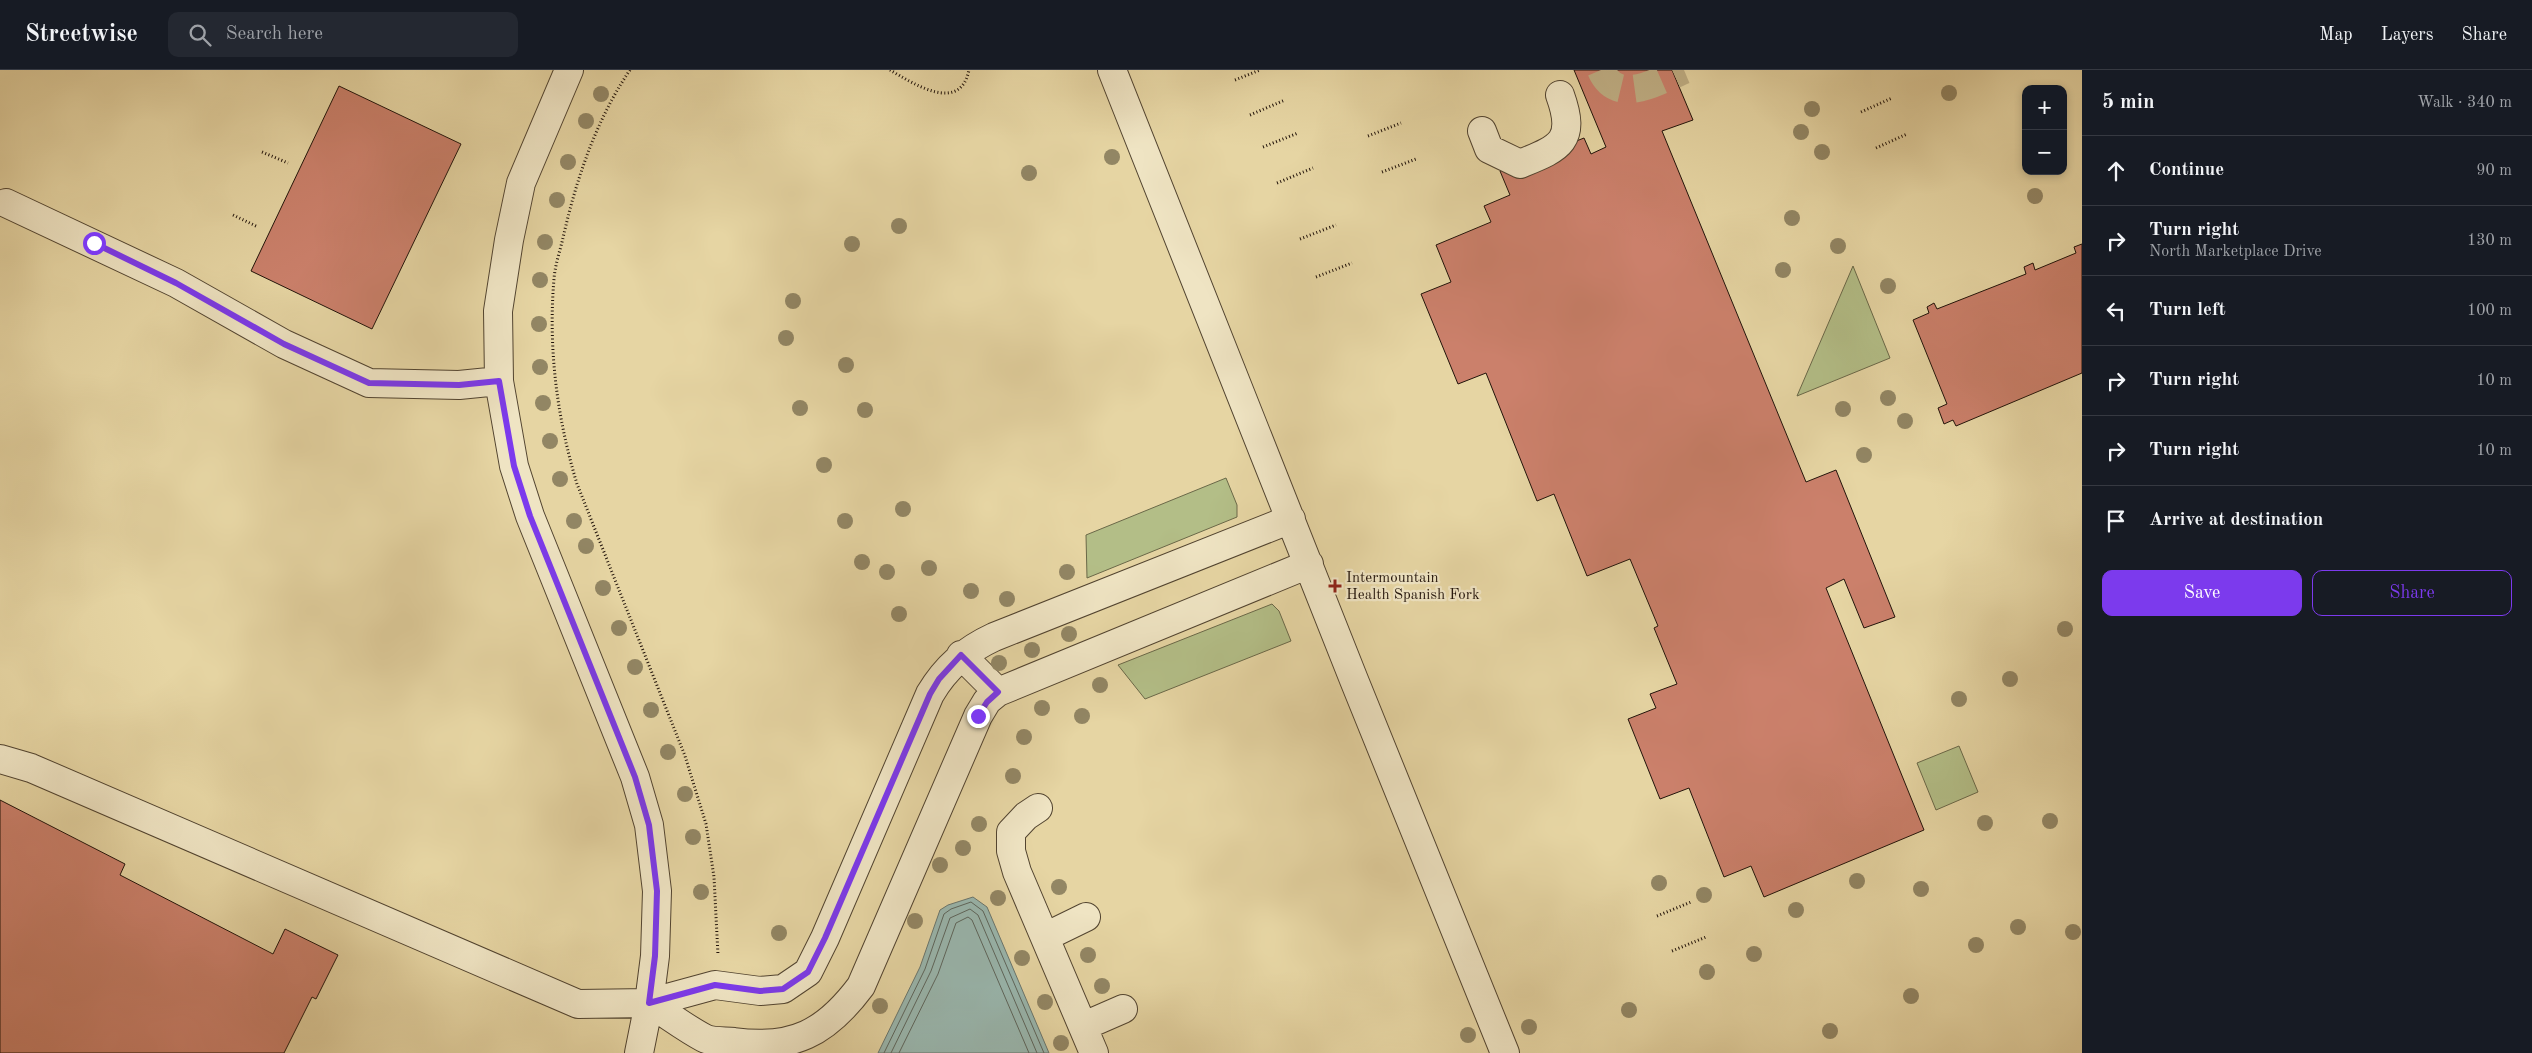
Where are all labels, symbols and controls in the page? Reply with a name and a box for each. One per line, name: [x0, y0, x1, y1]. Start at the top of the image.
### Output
search box: [168, 12, 518, 57]
icon: search: [186, 21, 214, 49]
text: Streetwise: [25, 23, 138, 47]
text: Search here: [226, 25, 323, 44]
text: Map: [2319, 26, 2353, 44]
text: Layers: [2381, 26, 2433, 44]
text: Share: [2461, 26, 2507, 44]
map controls: [2022, 85, 2067, 175]
button: +: [2022, 85, 2067, 130]
text: 5 min: [2102, 92, 2155, 113]
text: Walk · 340 m: [2417, 95, 2512, 111]
button: −: [2022, 130, 2067, 175]
icon: ahead: [2102, 157, 2130, 185]
text: Continue: [2149, 161, 2224, 180]
text: 90 m: [2476, 163, 2512, 179]
text: Turn right: [2149, 221, 2239, 240]
icon: right: [2102, 227, 2130, 255]
route start: [83, 232, 106, 255]
text: 130 m: [2467, 233, 2512, 249]
text: North Marketplace Drive: [2149, 244, 2322, 260]
icon: left: [2102, 297, 2130, 325]
text: Turn left: [2149, 301, 2226, 320]
text: 100 m: [2467, 303, 2512, 319]
icon: right: [2102, 367, 2130, 395]
text: Turn right: [2149, 371, 2239, 390]
text: 10 m: [2476, 373, 2512, 389]
icon: right: [2102, 437, 2130, 465]
text: Turn right: [2149, 441, 2239, 460]
text: 10 m: [2476, 443, 2512, 459]
icon: arrive: [2102, 507, 2130, 535]
text: Arrive at destination: [2149, 511, 2323, 530]
button: Save: [2102, 570, 2302, 616]
button: Share: [2312, 570, 2512, 616]
place label: Intermountain Health Spanish Fork: [1346, 571, 1480, 603]
marker: Intermountain Health Spanish Fork: [1328, 579, 1342, 593]
route end: [967, 705, 990, 728]

